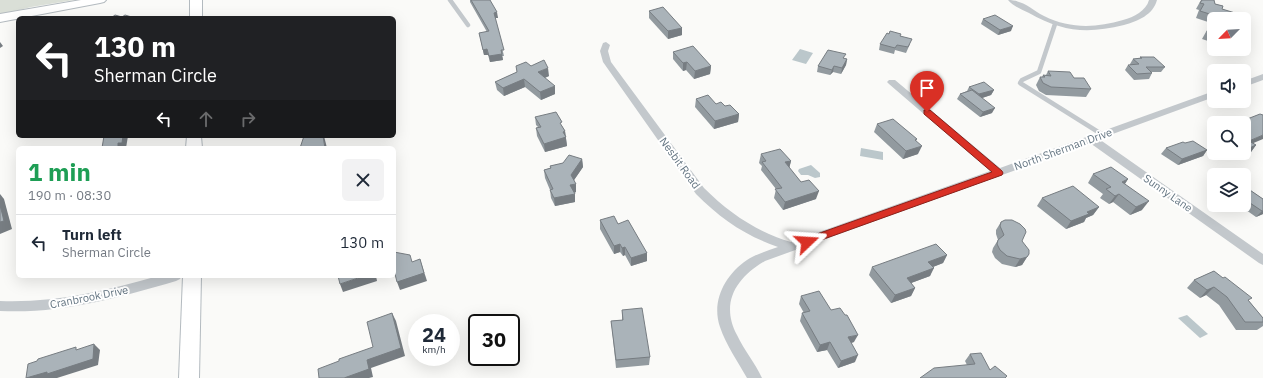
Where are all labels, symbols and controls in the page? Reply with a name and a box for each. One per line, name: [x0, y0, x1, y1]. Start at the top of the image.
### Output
north arrow: [1207, 12, 1251, 56]
map controls: [1207, 12, 1251, 212]
text: 130 m: [94, 28, 176, 65]
icon: left: [28, 32, 80, 84]
text: Sherman Circle: [94, 64, 217, 87]
button: sound: [1207, 64, 1251, 108]
pin: [910, 71, 944, 112]
icon: arrive: [916, 77, 938, 99]
icon: left: [153, 108, 175, 130]
icon: ahead: [195, 108, 217, 130]
icon: right: [237, 108, 259, 130]
button: search: [1207, 116, 1251, 160]
street label: North Sherman Drive: [1012, 125, 1114, 173]
street label: Nesbit Road: [657, 135, 703, 191]
text: 1 min: [28, 156, 91, 188]
button: close: [342, 159, 384, 201]
button: layers: [1207, 168, 1251, 212]
street label: Sunny Lane: [1141, 171, 1195, 215]
text: 190 m · 08:30: [28, 187, 111, 204]
position arrow: [786, 221, 828, 263]
text: Turn left: [62, 225, 122, 244]
icon: left: [28, 232, 50, 254]
text: 130 m: [340, 233, 384, 252]
text: Sherman Circle: [62, 244, 151, 261]
street label: Cranbrook Drive: [49, 283, 129, 311]
speed limit sign: 30: [468, 314, 520, 366]
text: 24: [422, 321, 446, 348]
text: km/h: [422, 343, 446, 356]

